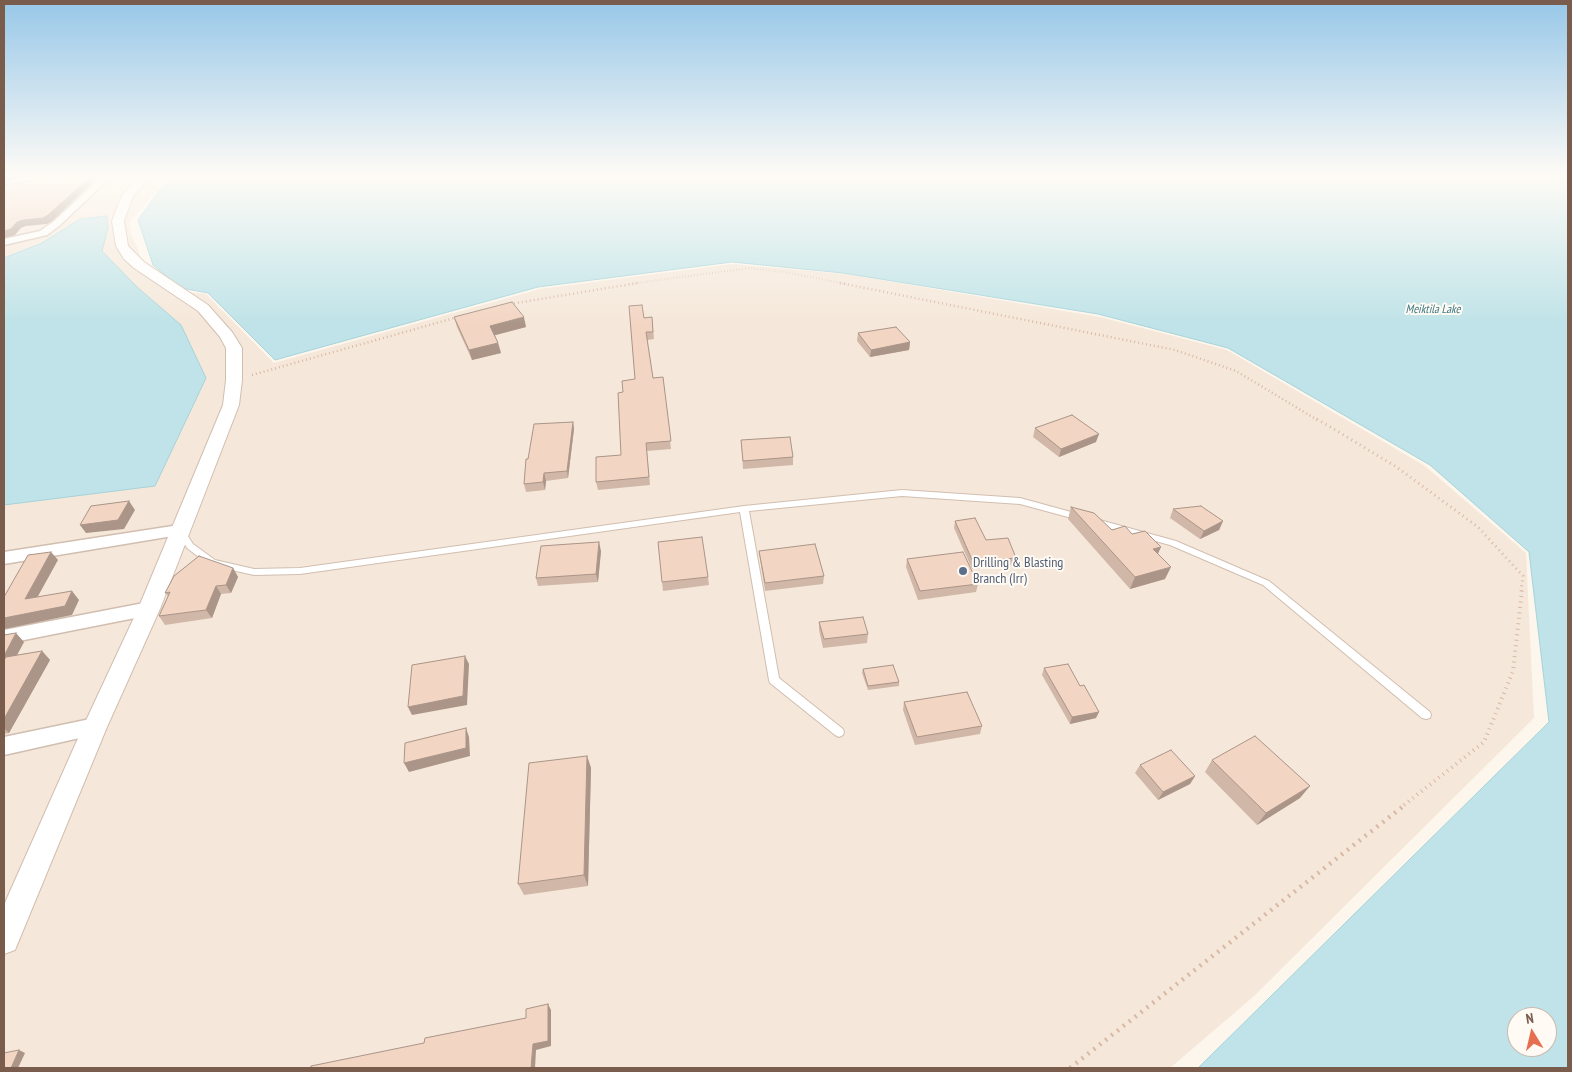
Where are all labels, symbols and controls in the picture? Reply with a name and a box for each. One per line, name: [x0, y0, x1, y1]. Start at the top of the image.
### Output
water label: Meiktila Lake: [1405, 303, 1461, 317]
place label: Drilling & Blasting Branch (Irr): [973, 555, 1063, 588]
marker: Drilling & Blasting Branch (Irr): [957, 565, 969, 577]
north arrow: [1507, 1007, 1557, 1057]
text: N: [1525, 1009, 1535, 1028]

